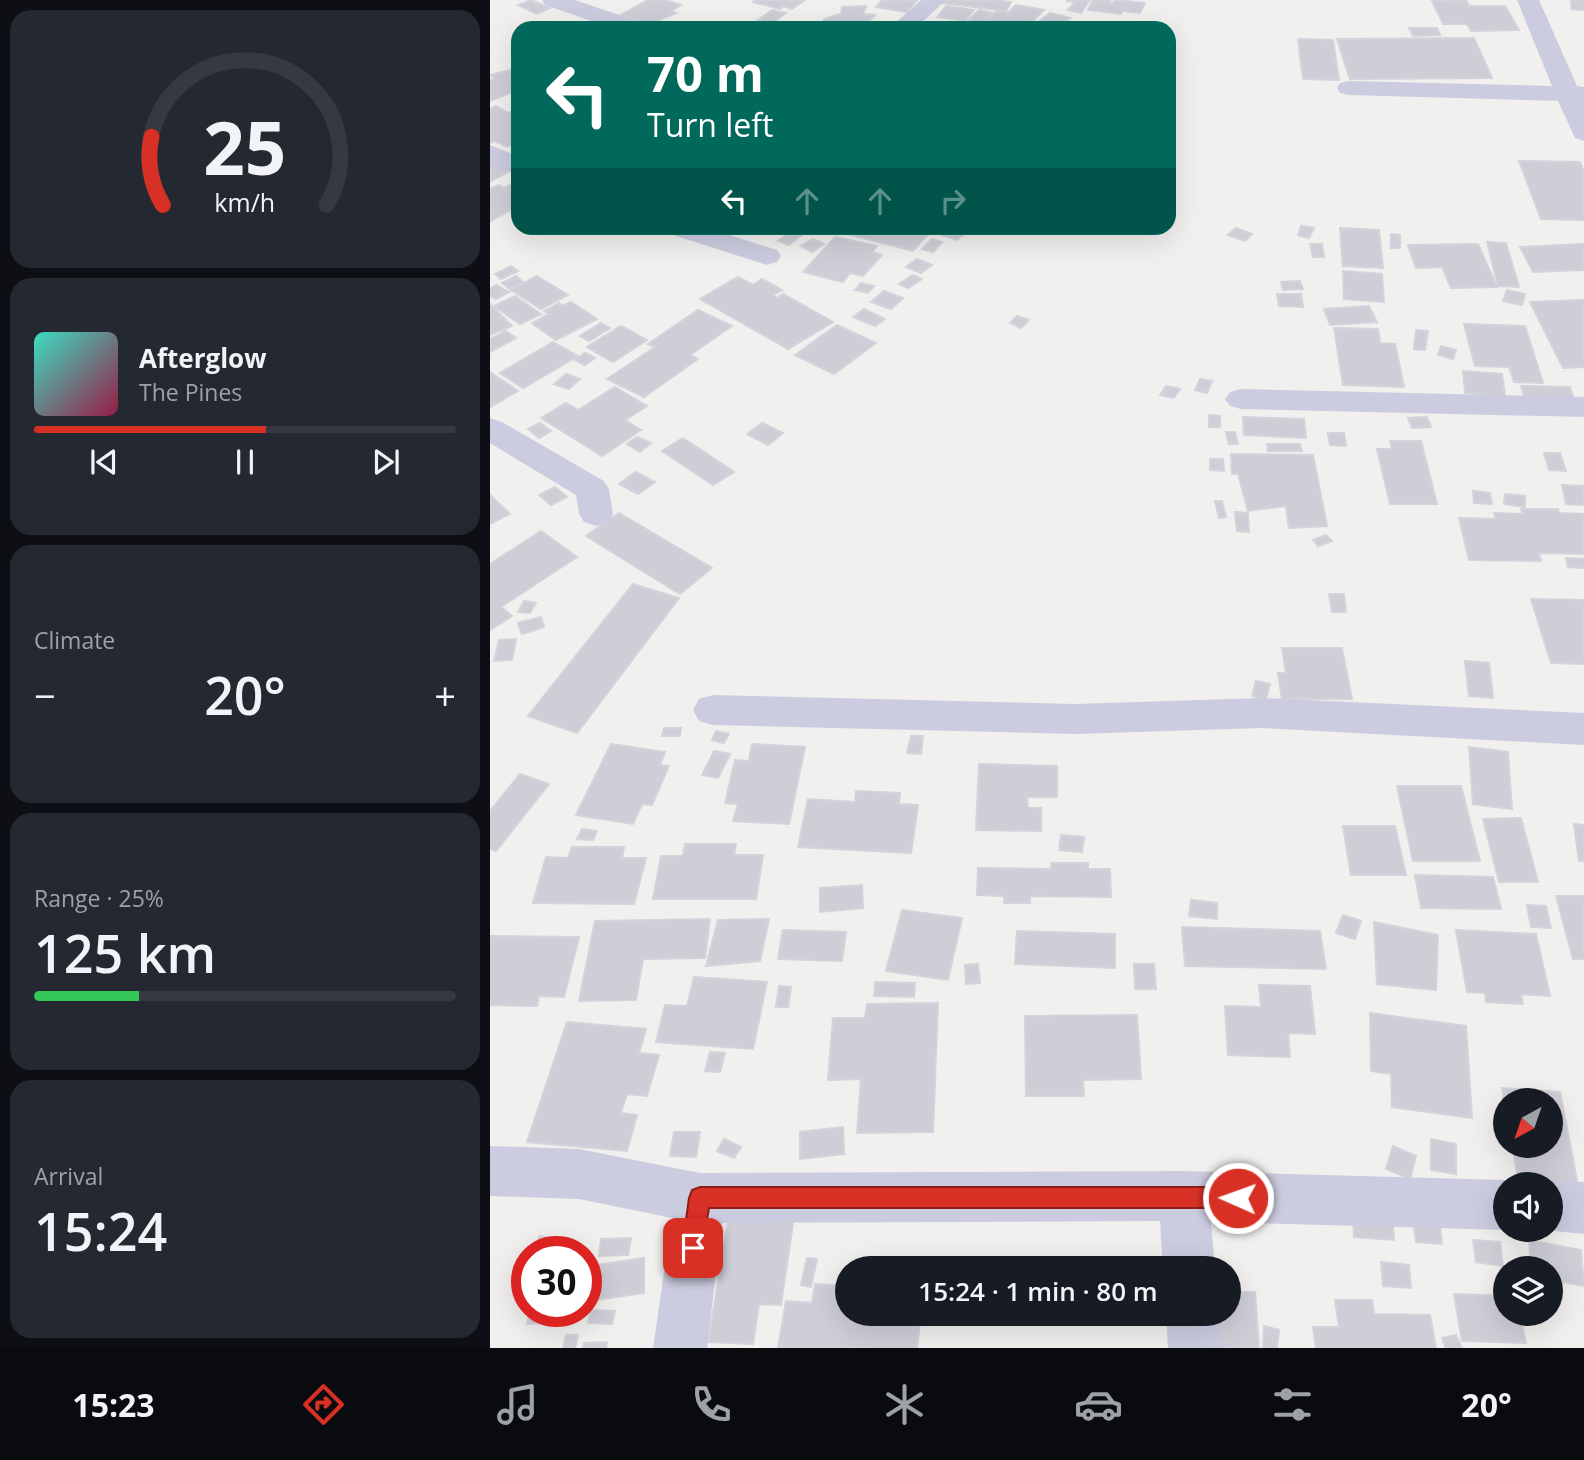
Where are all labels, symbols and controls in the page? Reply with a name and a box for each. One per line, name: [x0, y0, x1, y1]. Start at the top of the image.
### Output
text: 70 m: [647, 40, 764, 106]
icon: left: [532, 49, 623, 140]
text: 25: [203, 97, 287, 196]
text: Turn left: [647, 103, 773, 146]
icon: left: [715, 182, 753, 220]
icon: ahead: [788, 182, 826, 220]
icon: ahead: [861, 182, 899, 220]
icon: right: [934, 182, 972, 220]
text: km/h: [215, 185, 275, 219]
text: Afterglow: [139, 340, 266, 376]
text: The Pines: [139, 376, 242, 408]
icon: previous: [85, 443, 123, 481]
icon: pause: [226, 443, 264, 481]
icon: next: [367, 443, 405, 481]
text: Climate: [34, 624, 115, 656]
text: 20°: [204, 659, 286, 730]
text: −: [34, 669, 56, 721]
text: +: [434, 669, 456, 721]
text: Range · 25%: [34, 882, 164, 914]
text: 125 km: [34, 917, 216, 988]
north arrow: [1493, 1088, 1563, 1158]
map controls: [1493, 1088, 1563, 1326]
text: Arrival: [34, 1160, 103, 1192]
position arrow: [1201, 1161, 1275, 1235]
button: sound: [1493, 1172, 1563, 1242]
text: 15:24: [34, 1195, 167, 1266]
pin: [663, 1218, 723, 1278]
icon: arrive: [674, 1229, 712, 1267]
speed limit sign: 30: [511, 1236, 602, 1327]
button: layers: [1493, 1256, 1563, 1326]
text: 15:24 · 1 min · 80 m: [918, 1273, 1158, 1309]
icon: directions: [299, 1380, 348, 1429]
icon: music: [493, 1380, 542, 1429]
icon: phone: [687, 1380, 736, 1429]
icon: climate: [880, 1380, 929, 1429]
icon: car: [1074, 1380, 1123, 1429]
icon: filters: [1268, 1380, 1317, 1429]
text: 15:23: [72, 1383, 155, 1426]
text: 20°: [1461, 1383, 1512, 1426]

